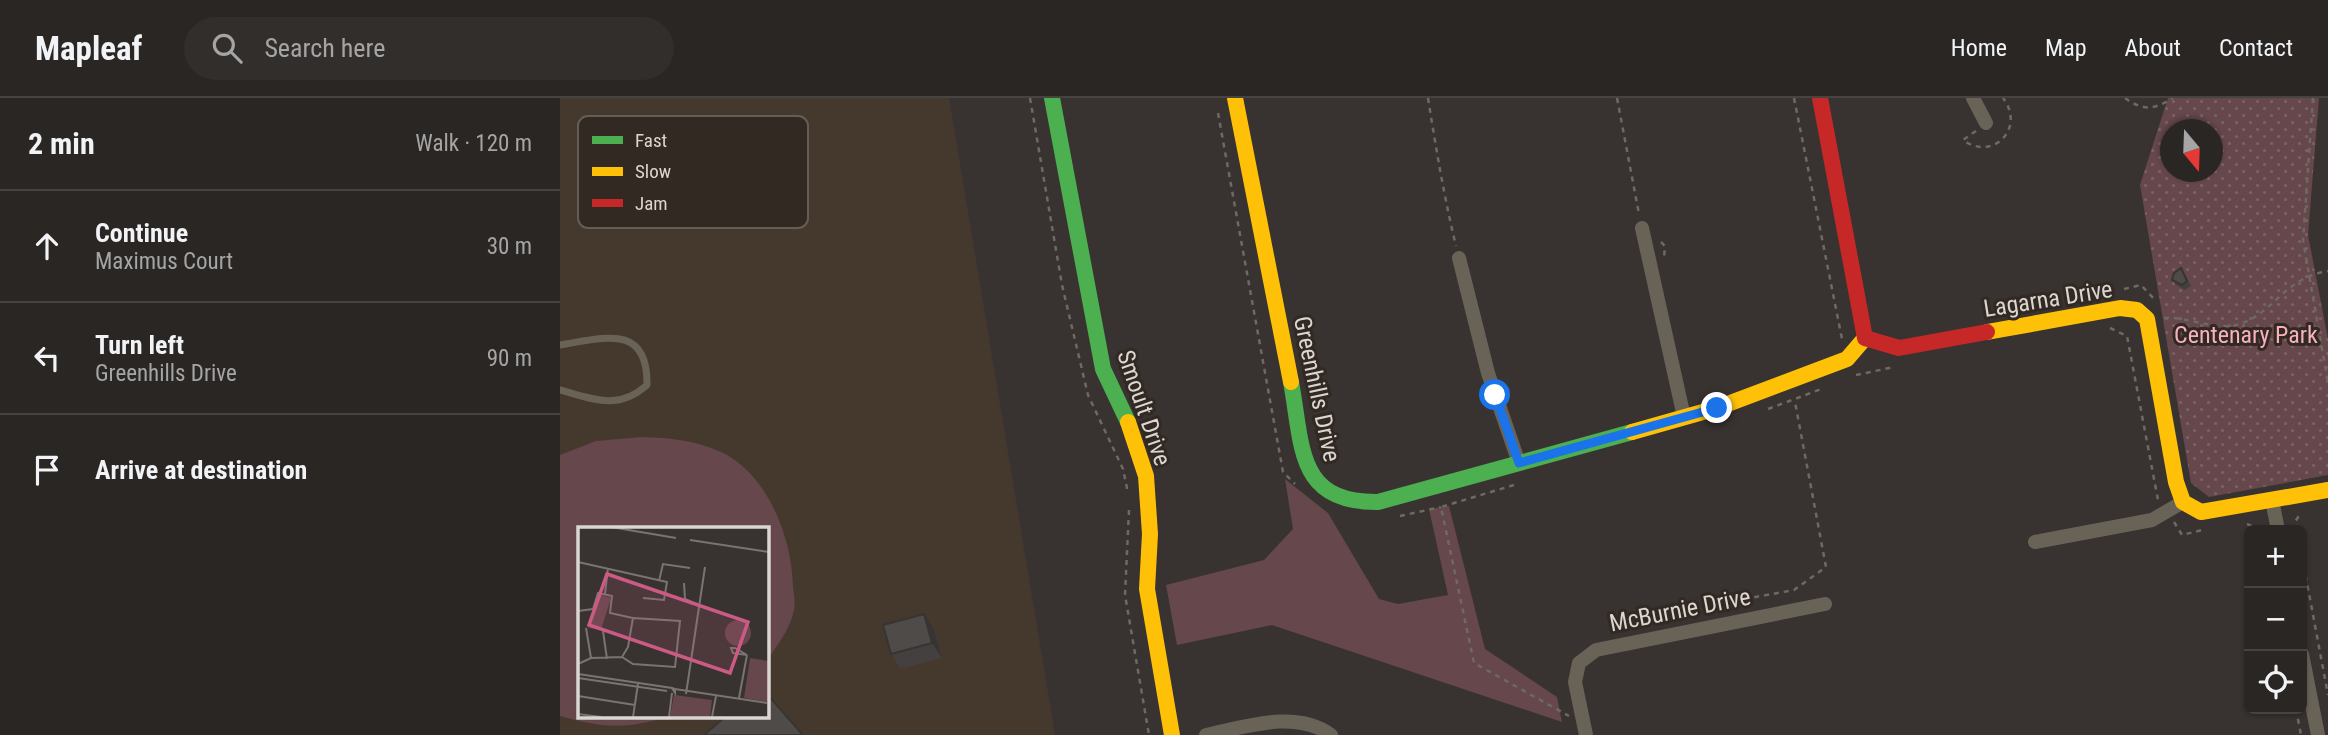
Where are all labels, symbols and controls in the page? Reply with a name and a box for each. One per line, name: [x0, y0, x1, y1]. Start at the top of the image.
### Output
search box: [184, 17, 674, 80]
text: Mapleaf: [35, 29, 142, 68]
icon: search: [208, 29, 246, 67]
text: Search here: [264, 33, 385, 63]
text: Home: [1951, 34, 2007, 62]
text: Map: [2045, 34, 2087, 62]
text: About: [2125, 34, 2181, 62]
text: Contact: [2219, 34, 2293, 62]
legend: [578, 116, 808, 228]
north arrow: [2160, 119, 2223, 182]
text: 2 min: [28, 126, 95, 161]
text: Fast: [635, 129, 667, 152]
text: Walk · 120 m: [415, 130, 532, 157]
text: Slow: [635, 160, 671, 183]
text: Jam: [635, 192, 668, 215]
text: Continue: [95, 218, 188, 248]
icon: ahead: [28, 227, 66, 265]
text: 30 m: [487, 233, 532, 260]
text: Maximus Court: [95, 248, 233, 275]
street label: Lagarna Drive: [1982, 275, 2114, 323]
street label: Greenhills Drive: [1288, 314, 1346, 464]
park label: Centenary Park: [2174, 321, 2318, 349]
text: Turn left: [95, 330, 184, 360]
icon: left: [28, 339, 66, 377]
text: 90 m: [487, 345, 532, 372]
street label: Smoult Drive: [1111, 347, 1177, 469]
text: Greenhills Drive: [95, 360, 237, 387]
route start: [1479, 379, 1510, 410]
route end: [1701, 392, 1732, 423]
icon: arrive: [28, 451, 66, 489]
text: Arrive at destination: [95, 455, 307, 485]
map controls: [2244, 525, 2307, 714]
button: +: [2244, 525, 2307, 588]
inset map: [578, 527, 768, 718]
street label: McBurnie Drive: [1607, 583, 1753, 637]
button: −: [2244, 588, 2307, 651]
button: locate: [2244, 651, 2307, 714]

